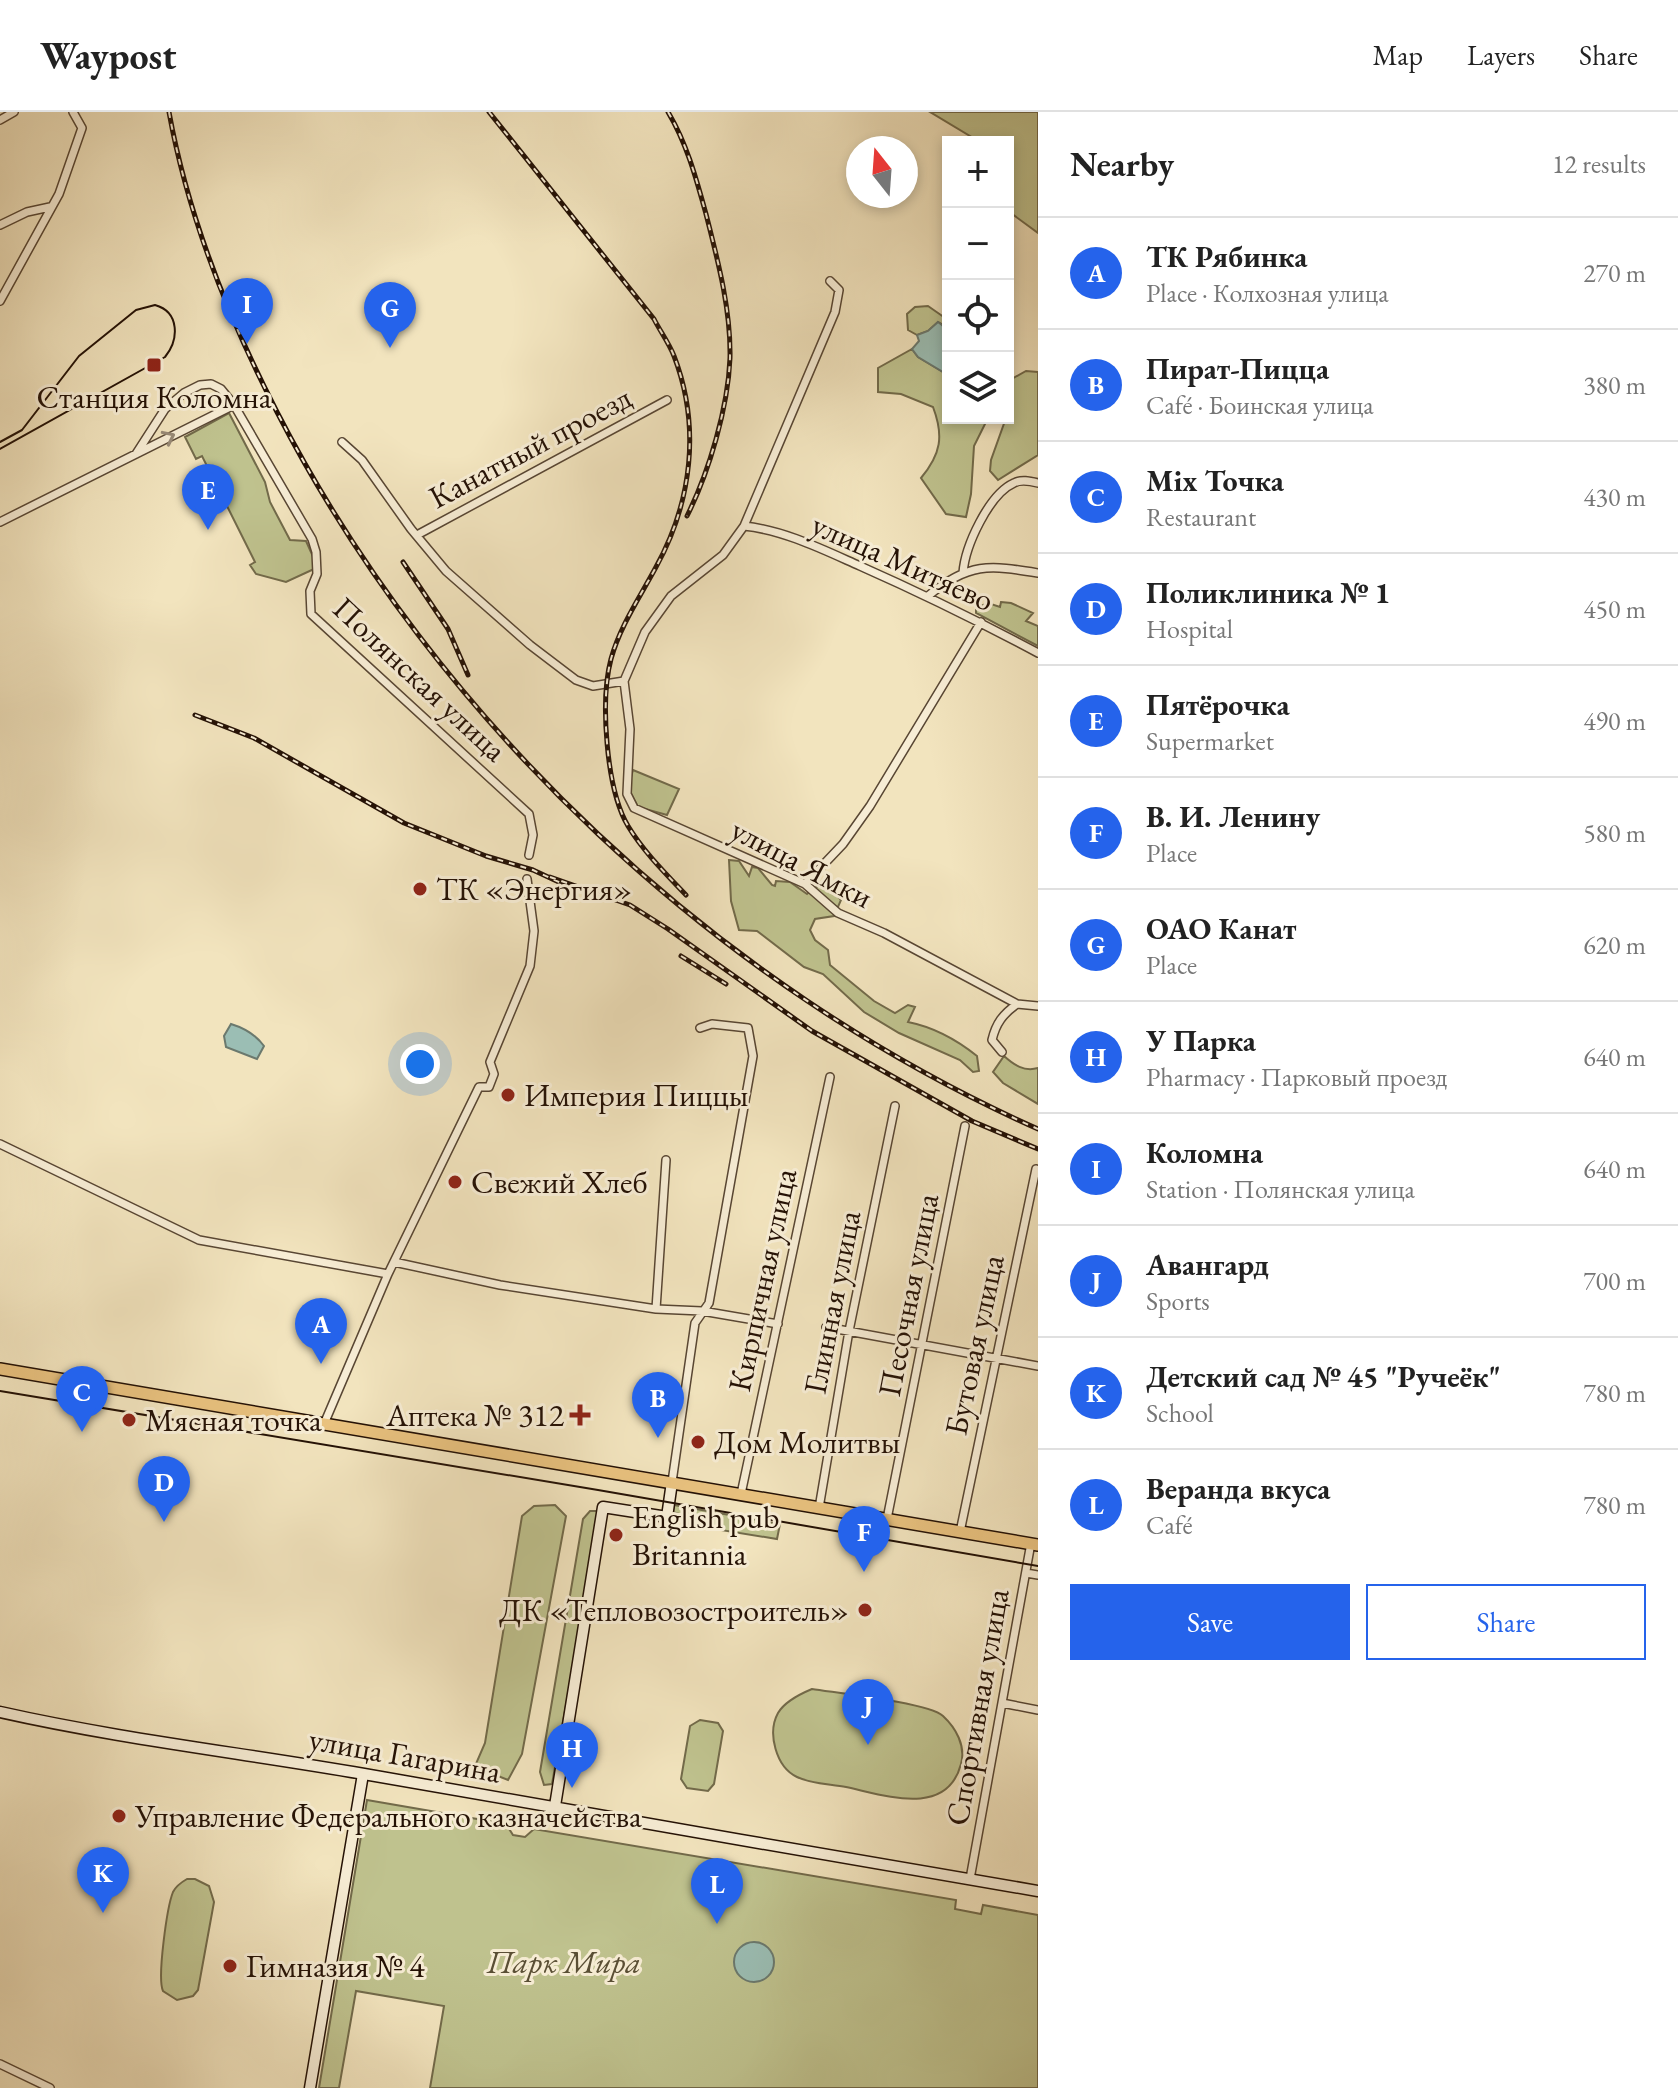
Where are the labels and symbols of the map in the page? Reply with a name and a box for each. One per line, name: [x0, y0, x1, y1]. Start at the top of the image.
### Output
north arrow: [846, 136, 918, 208]
pin: I: [221, 278, 273, 344]
pin: G: [364, 282, 416, 348]
marker: Станция Коломна: [145, 356, 163, 374]
place label: Станция Коломна: [36, 376, 272, 418]
street label: Канатный проезд: [422, 376, 639, 518]
one-way arrow: [160, 431, 175, 447]
pin: E: [182, 464, 234, 530]
street label: улица Митяево: [805, 503, 1001, 621]
street label: Полянская улица: [324, 587, 516, 771]
street label: улица Ямки: [724, 808, 880, 918]
place label: ТК «Энергия»: [436, 868, 632, 910]
marker: ТК «Энергия»: [411, 880, 429, 898]
your location: [400, 1044, 440, 1084]
place label: Империя Пиццы: [524, 1074, 748, 1116]
marker: Империя Пиццы: [499, 1086, 517, 1104]
place label: Свежий Хлеб: [471, 1161, 648, 1203]
street label: Кирпичная улица: [718, 1164, 806, 1395]
marker: Свежий Хлеб: [446, 1173, 464, 1191]
street label: Песочная улица: [868, 1190, 948, 1400]
street label: Глинная улица: [794, 1207, 870, 1397]
street label: Бутовая улица: [934, 1251, 1014, 1439]
pin: A: [295, 1298, 347, 1364]
pin: C: [56, 1366, 108, 1432]
pin: B: [632, 1372, 684, 1438]
place label: Аптека № 312: [385, 1394, 565, 1436]
place label: Мясная точка: [145, 1399, 322, 1441]
marker: Аптека № 312: [571, 1406, 589, 1424]
marker: Мясная точка: [120, 1411, 138, 1429]
place label: Дом Молитвы: [714, 1421, 900, 1463]
marker: Дом Молитвы: [689, 1433, 707, 1451]
pin: D: [138, 1456, 190, 1522]
place label: English pub Britannia: [632, 1496, 780, 1575]
pin: F: [838, 1506, 890, 1572]
marker: English pub Britannia: [607, 1526, 625, 1544]
street label: Спортивная улица: [936, 1585, 1019, 1829]
place label: ДК «Тепловозостроитель»: [499, 1589, 849, 1631]
marker: ДК «Тепловозостроитель»: [856, 1601, 874, 1619]
pin: J: [842, 1679, 894, 1745]
street label: улица Гагарина: [306, 1717, 504, 1793]
pin: H: [546, 1722, 598, 1788]
place label: Управление Федерального казначейства: [134, 1795, 642, 1837]
marker: Управление Федерального казначейства: [110, 1807, 128, 1825]
pin: K: [77, 1847, 129, 1913]
pin: L: [691, 1858, 743, 1924]
park label: Парк Мира: [486, 1941, 641, 1983]
place label: Гимназия № 4: [246, 1945, 425, 1987]
marker: Гимназия № 4: [221, 1957, 239, 1975]

